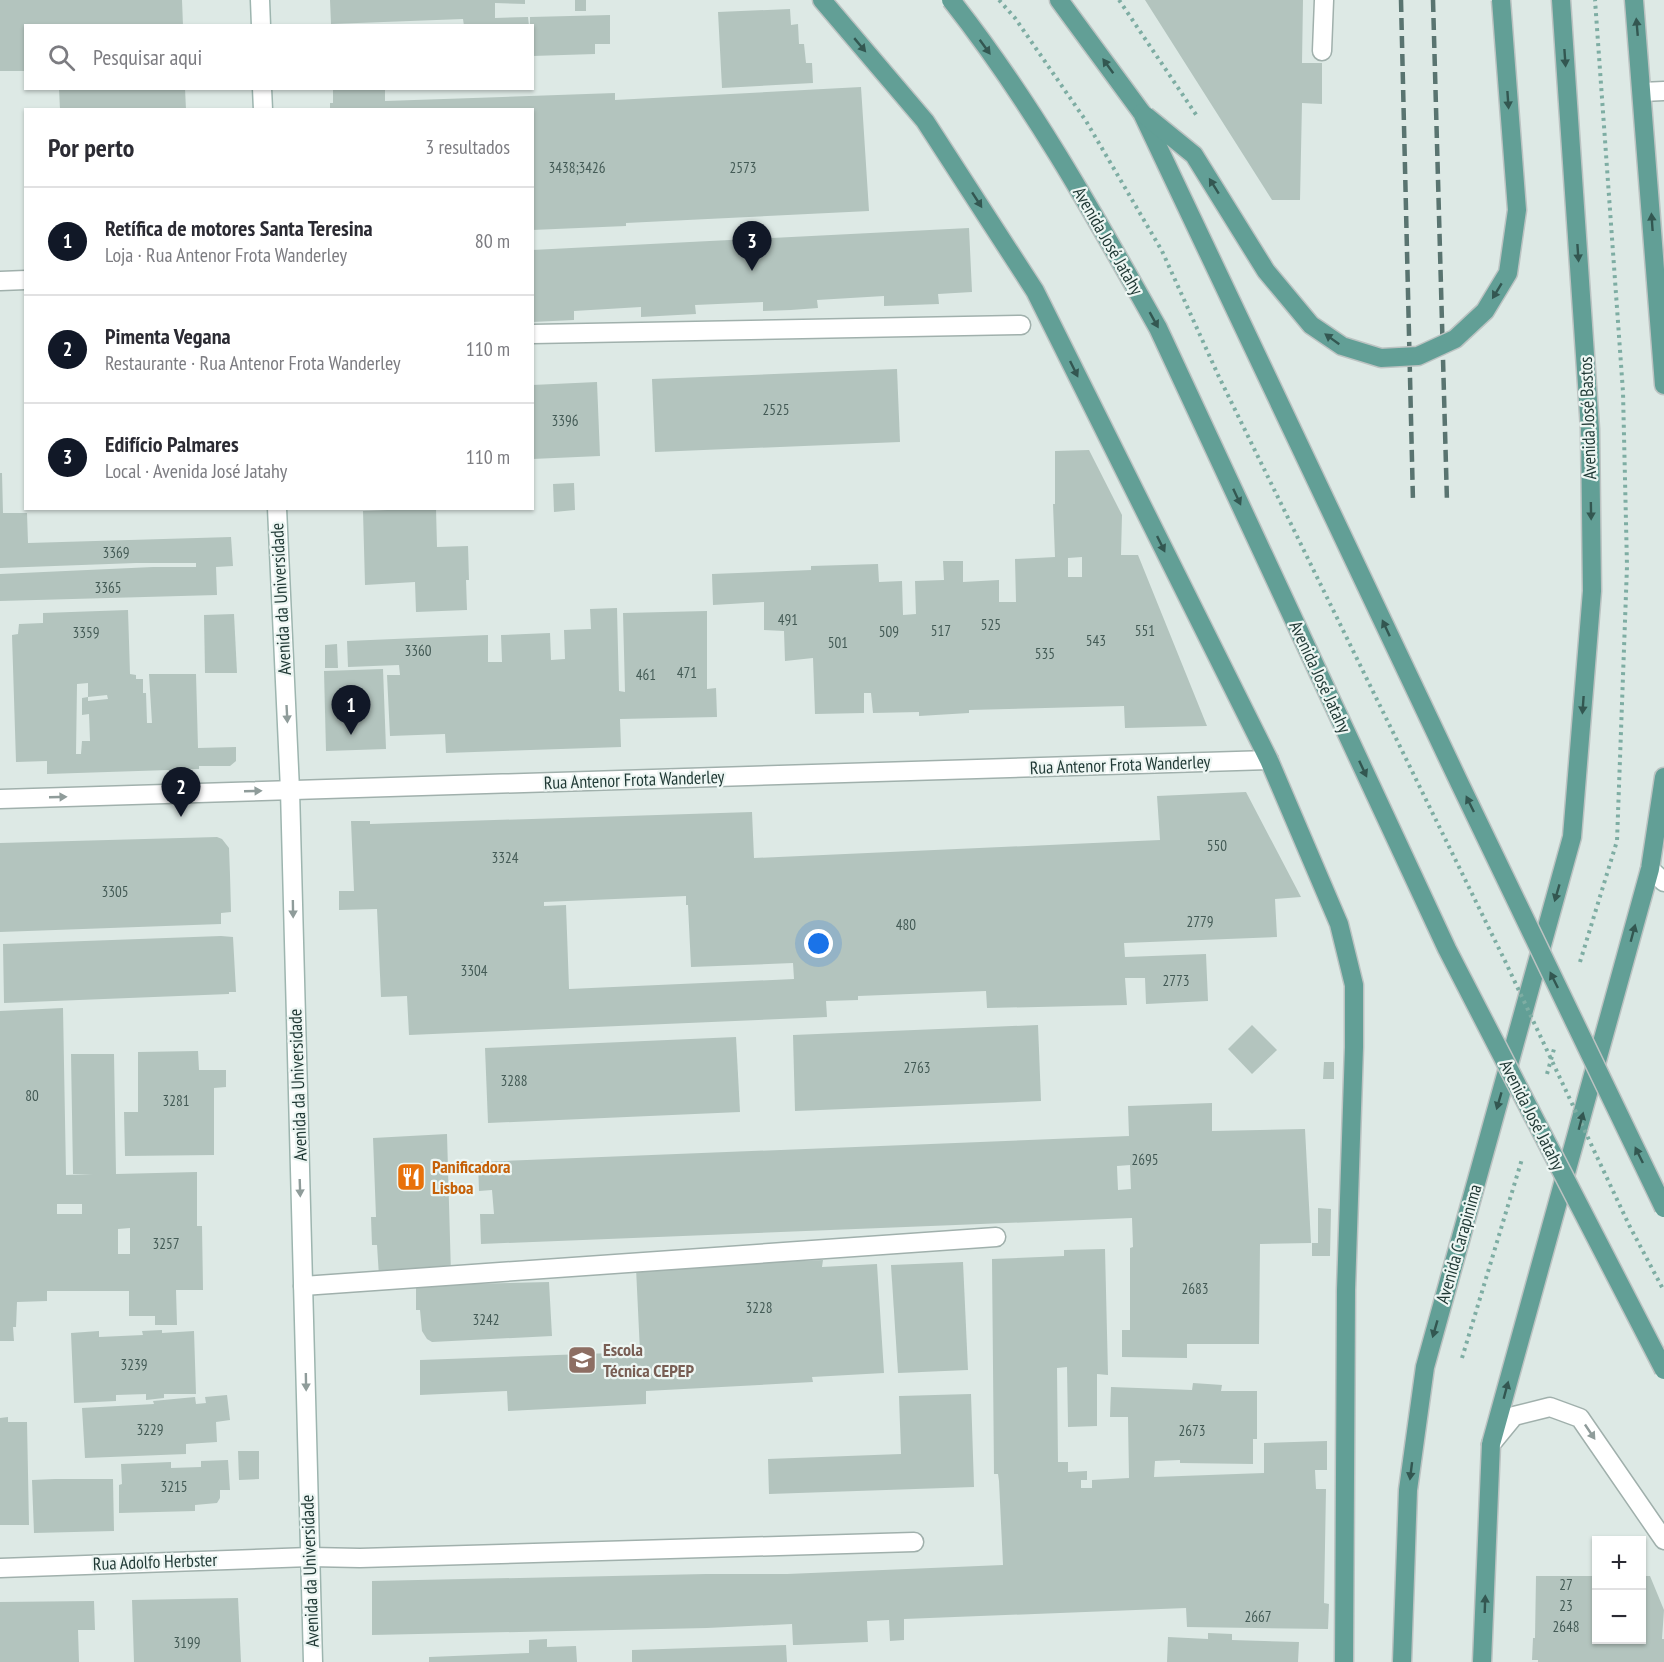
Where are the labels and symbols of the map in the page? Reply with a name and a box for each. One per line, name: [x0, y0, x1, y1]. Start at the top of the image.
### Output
one-way arrow: [1632, 18, 1642, 37]
one-way arrow: [854, 37, 867, 53]
one-way arrow: [979, 39, 991, 55]
one-way arrow: [1560, 49, 1570, 68]
one-way arrow: [1102, 58, 1114, 74]
one-way arrow: [1503, 91, 1513, 110]
house number: 3438;3426: [548, 158, 606, 177]
house number: 2573: [729, 158, 757, 177]
one-way arrow: [1208, 178, 1219, 194]
street label: Avenida José Jatahy: [1068, 183, 1149, 299]
one-way arrow: [971, 192, 982, 209]
one-way arrow: [1647, 212, 1657, 231]
pin: 3: [732, 222, 771, 271]
one-way arrow: [1573, 243, 1583, 262]
one-way arrow: [1491, 283, 1502, 299]
one-way arrow: [1149, 312, 1159, 329]
one-way arrow: [1324, 333, 1340, 345]
street label: Avenida José Bastos: [1574, 356, 1601, 480]
one-way arrow: [1069, 361, 1079, 378]
house number: 2525: [762, 400, 790, 419]
house number: 3396: [551, 411, 579, 430]
one-way arrow: [1232, 488, 1241, 505]
one-way arrow: [1586, 501, 1596, 520]
street label: Avenida da Universidade: [265, 522, 296, 676]
one-way arrow: [1156, 535, 1166, 552]
house number: 3369: [102, 543, 130, 562]
house number: 3365: [94, 578, 122, 597]
house number: 491: [778, 610, 798, 629]
house number: 525: [981, 615, 1001, 634]
street label: Avenida José Jatahy: [1284, 617, 1357, 737]
one-way arrow: [1382, 619, 1391, 636]
house number: 517: [931, 621, 951, 640]
house number: 551: [1135, 621, 1155, 640]
house number: 509: [879, 622, 899, 641]
house number: 3359: [72, 623, 100, 642]
house number: 543: [1086, 631, 1106, 650]
house number: 501: [828, 633, 848, 652]
house number: 3360: [404, 641, 432, 660]
house number: 535: [1035, 644, 1055, 663]
house number: 471: [677, 663, 697, 682]
house number: 461: [636, 665, 656, 684]
pin: 1: [332, 686, 370, 735]
one-way arrow: [1578, 696, 1588, 715]
one-way arrow: [282, 704, 291, 723]
street label: Rua Antenor Frota Wanderley: [1029, 750, 1211, 779]
one-way arrow: [1358, 760, 1368, 778]
street label: Rua Antenor Frota Wanderley: [543, 765, 725, 794]
pin: 2: [162, 768, 201, 817]
one-way arrow: [244, 786, 263, 796]
one-way arrow: [49, 792, 68, 802]
one-way arrow: [1465, 795, 1474, 812]
house number: 550: [1207, 836, 1227, 855]
house number: 3324: [491, 848, 519, 867]
house number: 3305: [101, 882, 129, 901]
one-way arrow: [1552, 884, 1561, 902]
one-way arrow: [288, 899, 298, 918]
house number: 2779: [1186, 912, 1214, 931]
house number: 480: [896, 915, 916, 934]
one-way arrow: [1628, 924, 1638, 942]
your location: [804, 929, 833, 958]
house number: 3304: [460, 961, 488, 980]
house number: 2773: [1162, 971, 1190, 990]
one-way arrow: [1550, 971, 1559, 988]
street label: Avenida da Universidade: [283, 1008, 312, 1162]
street label: Avenida José Jatahy: [1495, 1056, 1570, 1174]
house number: 2763: [903, 1058, 931, 1077]
house number: 3288: [500, 1071, 528, 1090]
house number: 80: [25, 1086, 39, 1105]
house number: 3281: [162, 1091, 190, 1110]
one-way arrow: [1494, 1092, 1503, 1110]
one-way arrow: [1576, 1112, 1586, 1130]
one-way arrow: [1634, 1147, 1643, 1164]
house number: 2695: [1131, 1150, 1159, 1169]
place label: Panificadora Lisboa: [432, 1155, 510, 1199]
restaurant icon: Panificadora Lisboa: [395, 1161, 427, 1193]
one-way arrow: [296, 1178, 305, 1197]
street label: Avenida Carapinima: [1431, 1182, 1486, 1306]
house number: 3257: [152, 1234, 180, 1253]
house number: 2683: [1181, 1279, 1209, 1298]
house number: 3228: [745, 1298, 773, 1317]
house number: 3242: [472, 1310, 500, 1329]
one-way arrow: [1430, 1320, 1439, 1338]
place label: Escola Técnica CEPEP: [603, 1338, 695, 1382]
school or university icon: Escola Técnica CEPEP: [566, 1344, 598, 1376]
house number: 3239: [120, 1355, 148, 1374]
one-way arrow: [301, 1373, 310, 1392]
one-way arrow: [1502, 1381, 1511, 1399]
house number: 3229: [136, 1420, 164, 1439]
house number: 2673: [1178, 1421, 1206, 1440]
one-way arrow: [1584, 1424, 1595, 1440]
one-way arrow: [1406, 1462, 1415, 1481]
house number: 3215: [160, 1477, 188, 1496]
street label: Avenida da Universidade: [295, 1494, 324, 1648]
street label: Rua Adolfo Herbster: [92, 1548, 218, 1575]
house number: 27: [1559, 1575, 1573, 1594]
one-way arrow: [1480, 1594, 1489, 1613]
house number: 23: [1559, 1596, 1573, 1615]
house number: 2667: [1244, 1607, 1272, 1626]
house number: 2648: [1552, 1617, 1580, 1636]
house number: 3199: [173, 1633, 201, 1652]

